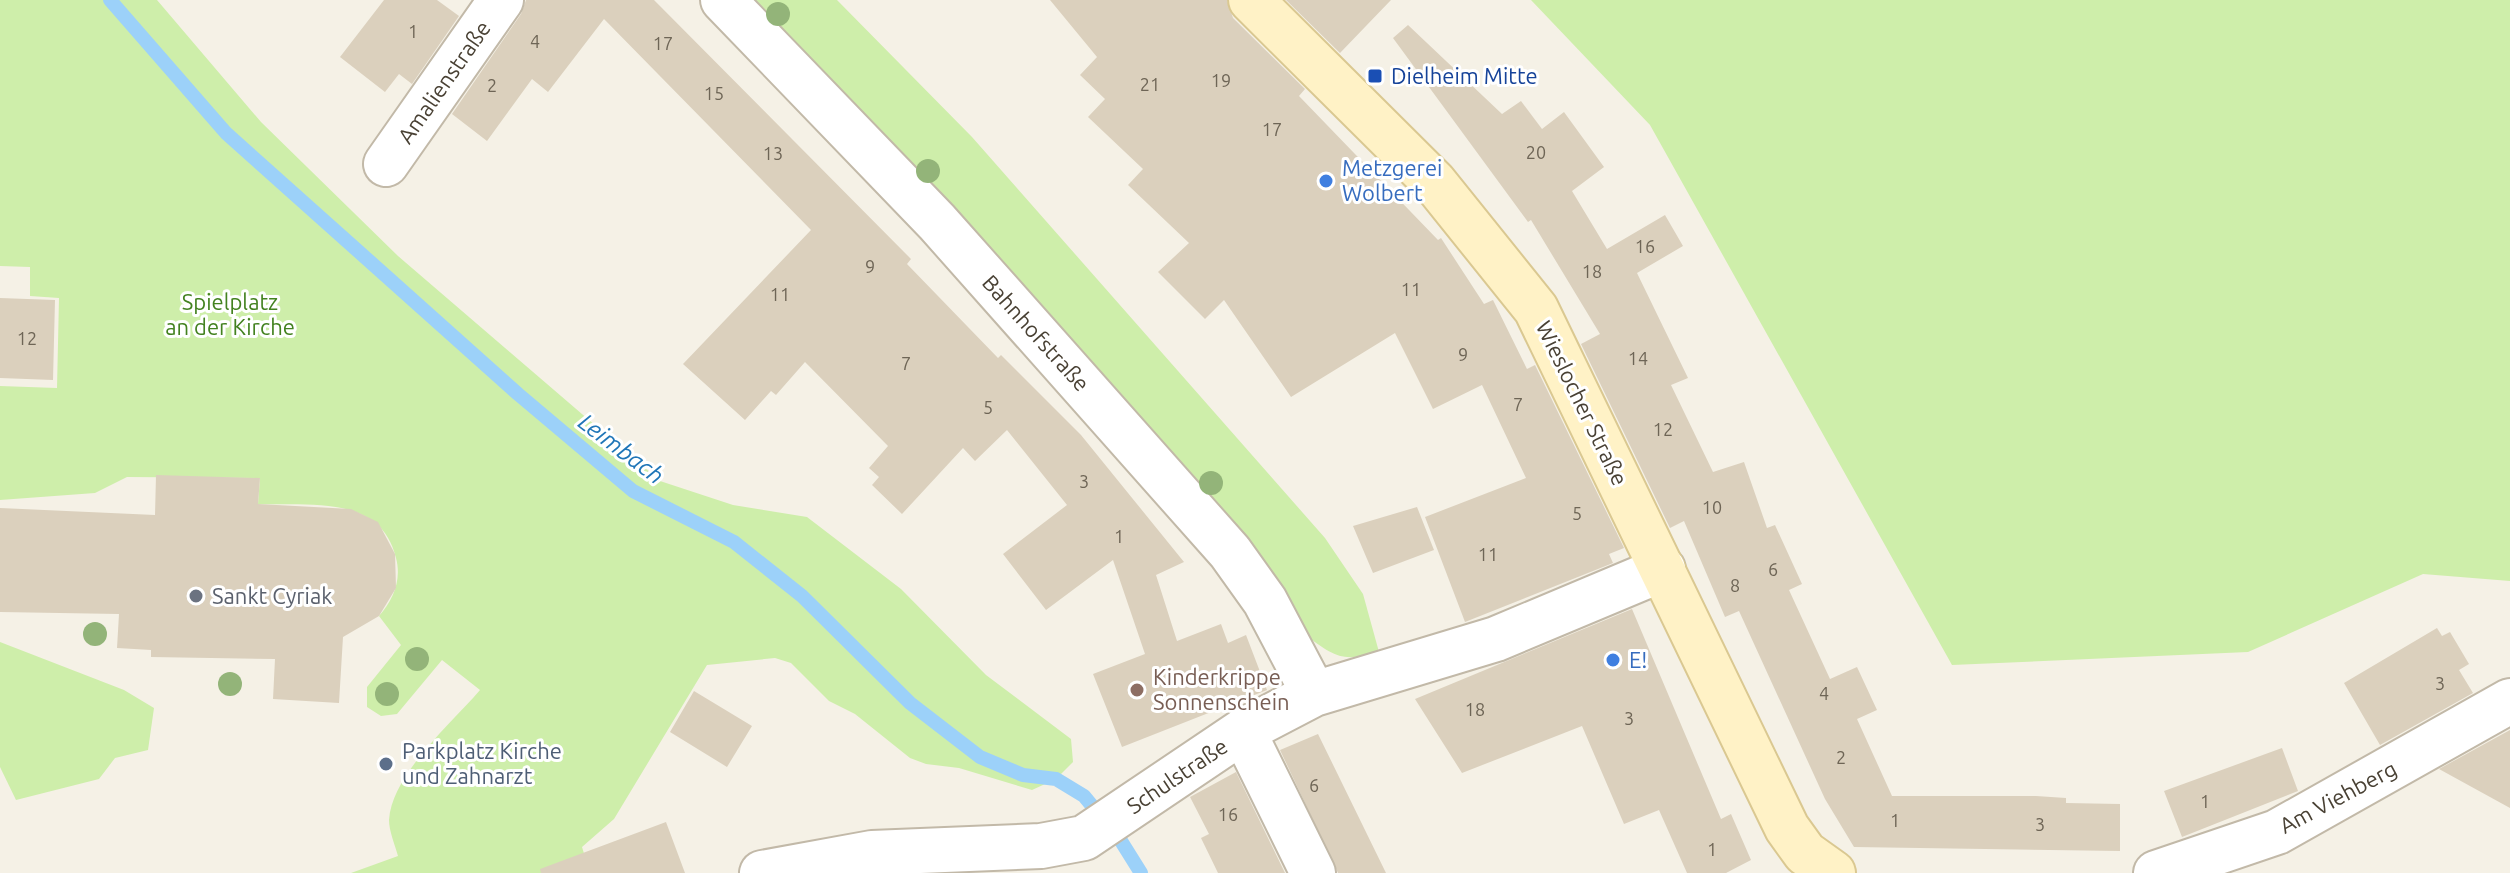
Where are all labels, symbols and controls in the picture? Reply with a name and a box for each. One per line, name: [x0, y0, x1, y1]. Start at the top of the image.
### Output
street label: Amalienstraße: [392, 16, 495, 148]
house number: 1: [408, 21, 418, 41]
house number: 4: [530, 31, 540, 51]
house number: 17: [653, 33, 673, 53]
place label: Dielheim Mitte: [1391, 63, 1538, 88]
marker: Dielheim Mitte: [1366, 67, 1384, 85]
house number: 19: [1211, 70, 1231, 90]
house number: 21: [1140, 74, 1160, 94]
house number: 2: [487, 75, 497, 95]
house number: 15: [704, 83, 724, 103]
house number: 17: [1262, 119, 1282, 139]
house number: 20: [1526, 142, 1546, 162]
house number: 13: [763, 143, 783, 163]
place label: Metzgerei Wolbert: [1342, 155, 1442, 205]
marker: Metzgerei Wolbert: [1317, 172, 1335, 190]
house number: 16: [1635, 236, 1655, 256]
house number: 9: [865, 256, 875, 276]
house number: 18: [1582, 261, 1602, 281]
street label: Bahnhofstraße: [978, 270, 1095, 396]
house number: 11: [1401, 279, 1421, 299]
house number: 11: [770, 284, 790, 304]
park label: Spielplatz an der Kirche: [165, 289, 295, 339]
street label: Wieslocher Straße: [1532, 316, 1633, 489]
house number: 12: [17, 328, 37, 348]
house number: 9: [1458, 344, 1468, 364]
house number: 14: [1628, 348, 1648, 368]
house number: 7: [901, 353, 911, 373]
house number: 7: [1513, 394, 1523, 414]
house number: 5: [983, 397, 993, 417]
water label: Leimbach: [573, 408, 669, 489]
house number: 12: [1653, 419, 1673, 439]
house number: 3: [1079, 471, 1089, 491]
house number: 10: [1702, 497, 1722, 517]
house number: 5: [1572, 503, 1582, 523]
house number: 1: [1114, 526, 1124, 546]
house number: 11: [1478, 544, 1498, 564]
house number: 6: [1768, 559, 1778, 579]
house number: 8: [1730, 575, 1740, 595]
place label: Sankt Cyriak: [212, 583, 332, 608]
marker: Sankt Cyriak: [187, 587, 205, 605]
place label: E!: [1629, 647, 1647, 672]
marker: E!: [1604, 651, 1622, 669]
place label: Kinderkrippe Sonnenschein: [1153, 664, 1290, 714]
house number: 3: [2435, 673, 2445, 693]
marker: Kinderkrippe Sonnenschein: [1128, 681, 1146, 699]
house number: 4: [1819, 683, 1829, 703]
house number: 18: [1465, 699, 1485, 719]
house number: 3: [1624, 708, 1634, 728]
street label: Schulstraße: [1122, 733, 1232, 818]
place label: Parkplatz Kirche und Zahnarzt: [402, 738, 562, 788]
house number: 2: [1836, 747, 1846, 767]
marker: Parkplatz Kirche und Zahnarzt: [377, 755, 395, 773]
street label: Am Viehberg: [2275, 755, 2401, 838]
house number: 6: [1309, 775, 1319, 795]
house number: 1: [2200, 791, 2210, 811]
house number: 16: [1218, 804, 1238, 824]
house number: 1: [1890, 810, 1900, 830]
house number: 3: [2035, 814, 2045, 834]
house number: 1: [1707, 839, 1717, 859]

